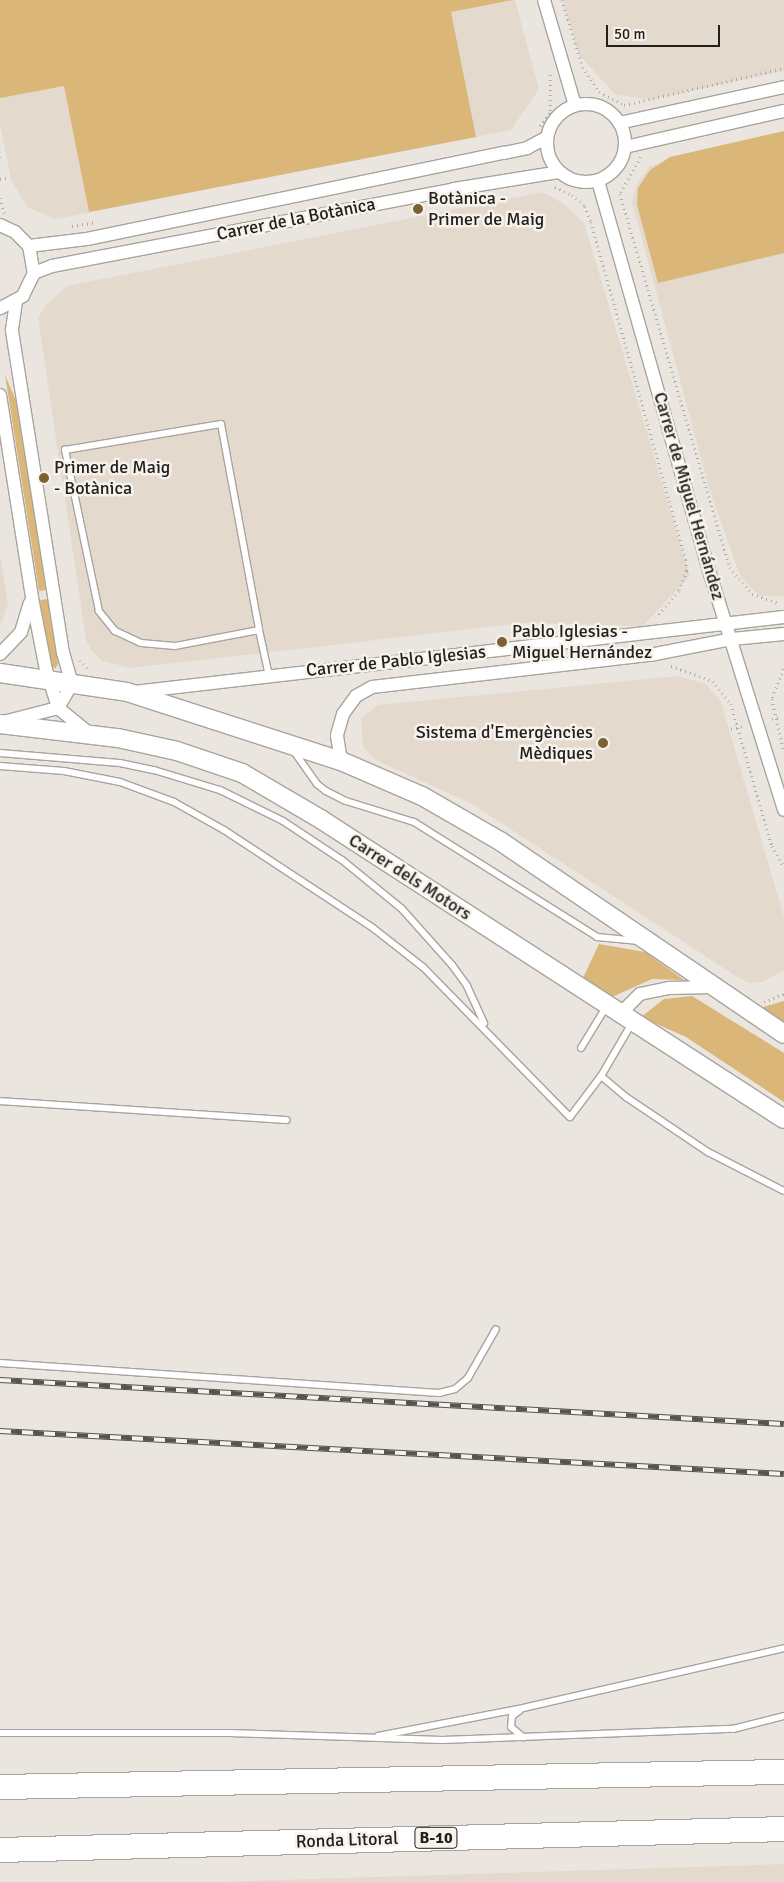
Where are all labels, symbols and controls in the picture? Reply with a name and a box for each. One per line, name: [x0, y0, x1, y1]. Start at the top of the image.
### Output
scale bar: [609, 15, 723, 47]
text: 50 m: [614, 25, 645, 43]
place label: Botànica - Primer de Maig: [428, 188, 544, 230]
street label: Carrer de la Botànica: [215, 193, 377, 245]
marker: Botànica - Primer de Maig: [412, 203, 424, 215]
street label: Carrer de Miguel Hernández: [649, 390, 729, 602]
place label: Primer de Maig - Botànica: [54, 457, 170, 499]
marker: Primer de Maig - Botànica: [38, 472, 50, 484]
place label: Pablo Iglesias - Miguel Hernández: [512, 621, 652, 664]
marker: Pablo Iglesias - Miguel Hernández: [496, 636, 508, 648]
street label: Carrer de Pablo Iglesias: [305, 641, 487, 681]
place label: Sistema d'Emergències Mèdiques: [416, 722, 593, 764]
marker: Sistema d'Emergències Mèdiques: [597, 737, 609, 749]
street label: Carrer dels Motors: [345, 829, 475, 925]
road number: B-10: [414, 1825, 458, 1852]
street label: Ronda Litoral: [295, 1827, 399, 1853]

